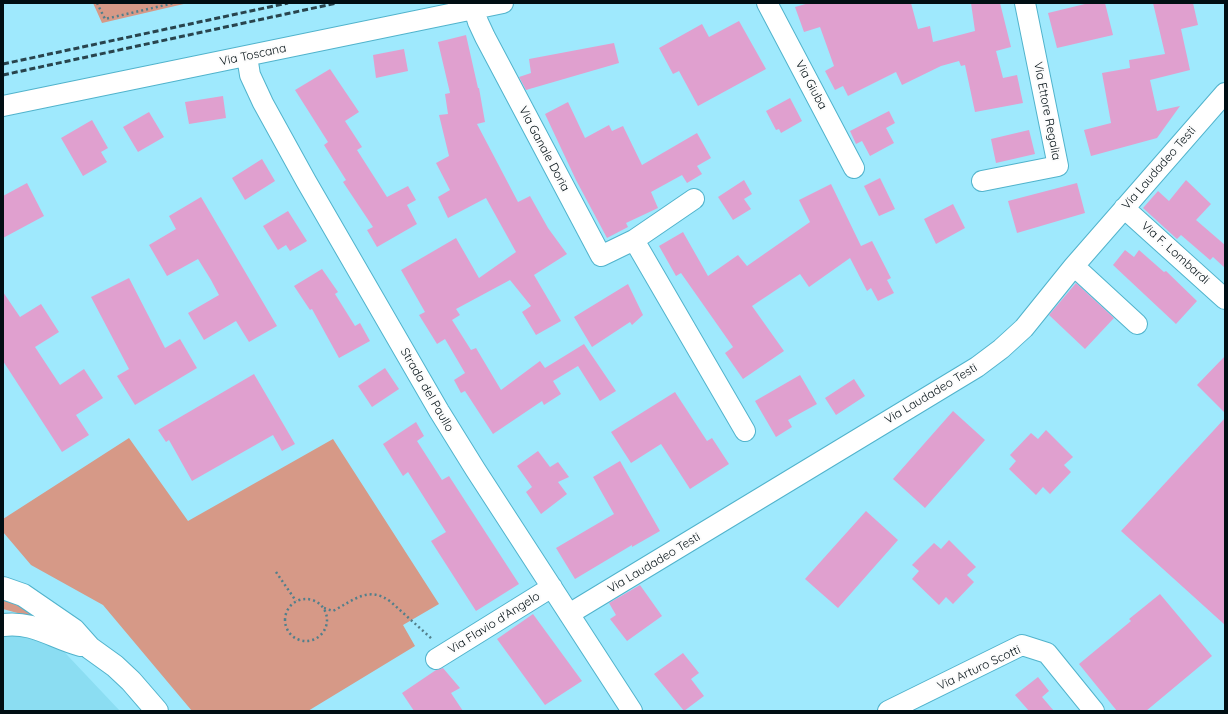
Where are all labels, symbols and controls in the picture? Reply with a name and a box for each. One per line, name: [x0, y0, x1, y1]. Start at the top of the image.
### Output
street label: Via Toscana: [219, 41, 287, 69]
street label: Via Giuba: [792, 58, 830, 112]
street label: Via Ettore Regalia: [1030, 61, 1064, 161]
street label: Via Ganale Doria: [516, 104, 572, 194]
street label: Via Laudadeo Testi: [1119, 123, 1199, 213]
street label: Via F. Lombardi: [1138, 219, 1212, 287]
street label: Strada del Paullo: [397, 346, 457, 434]
street label: Via Laudadeo Testi: [882, 361, 980, 427]
street label: Via Laudadeo Testi: [605, 530, 703, 596]
street label: Via Flavio d'Angelo: [445, 589, 543, 657]
street label: Via Arturo Scotti: [935, 642, 1023, 694]

